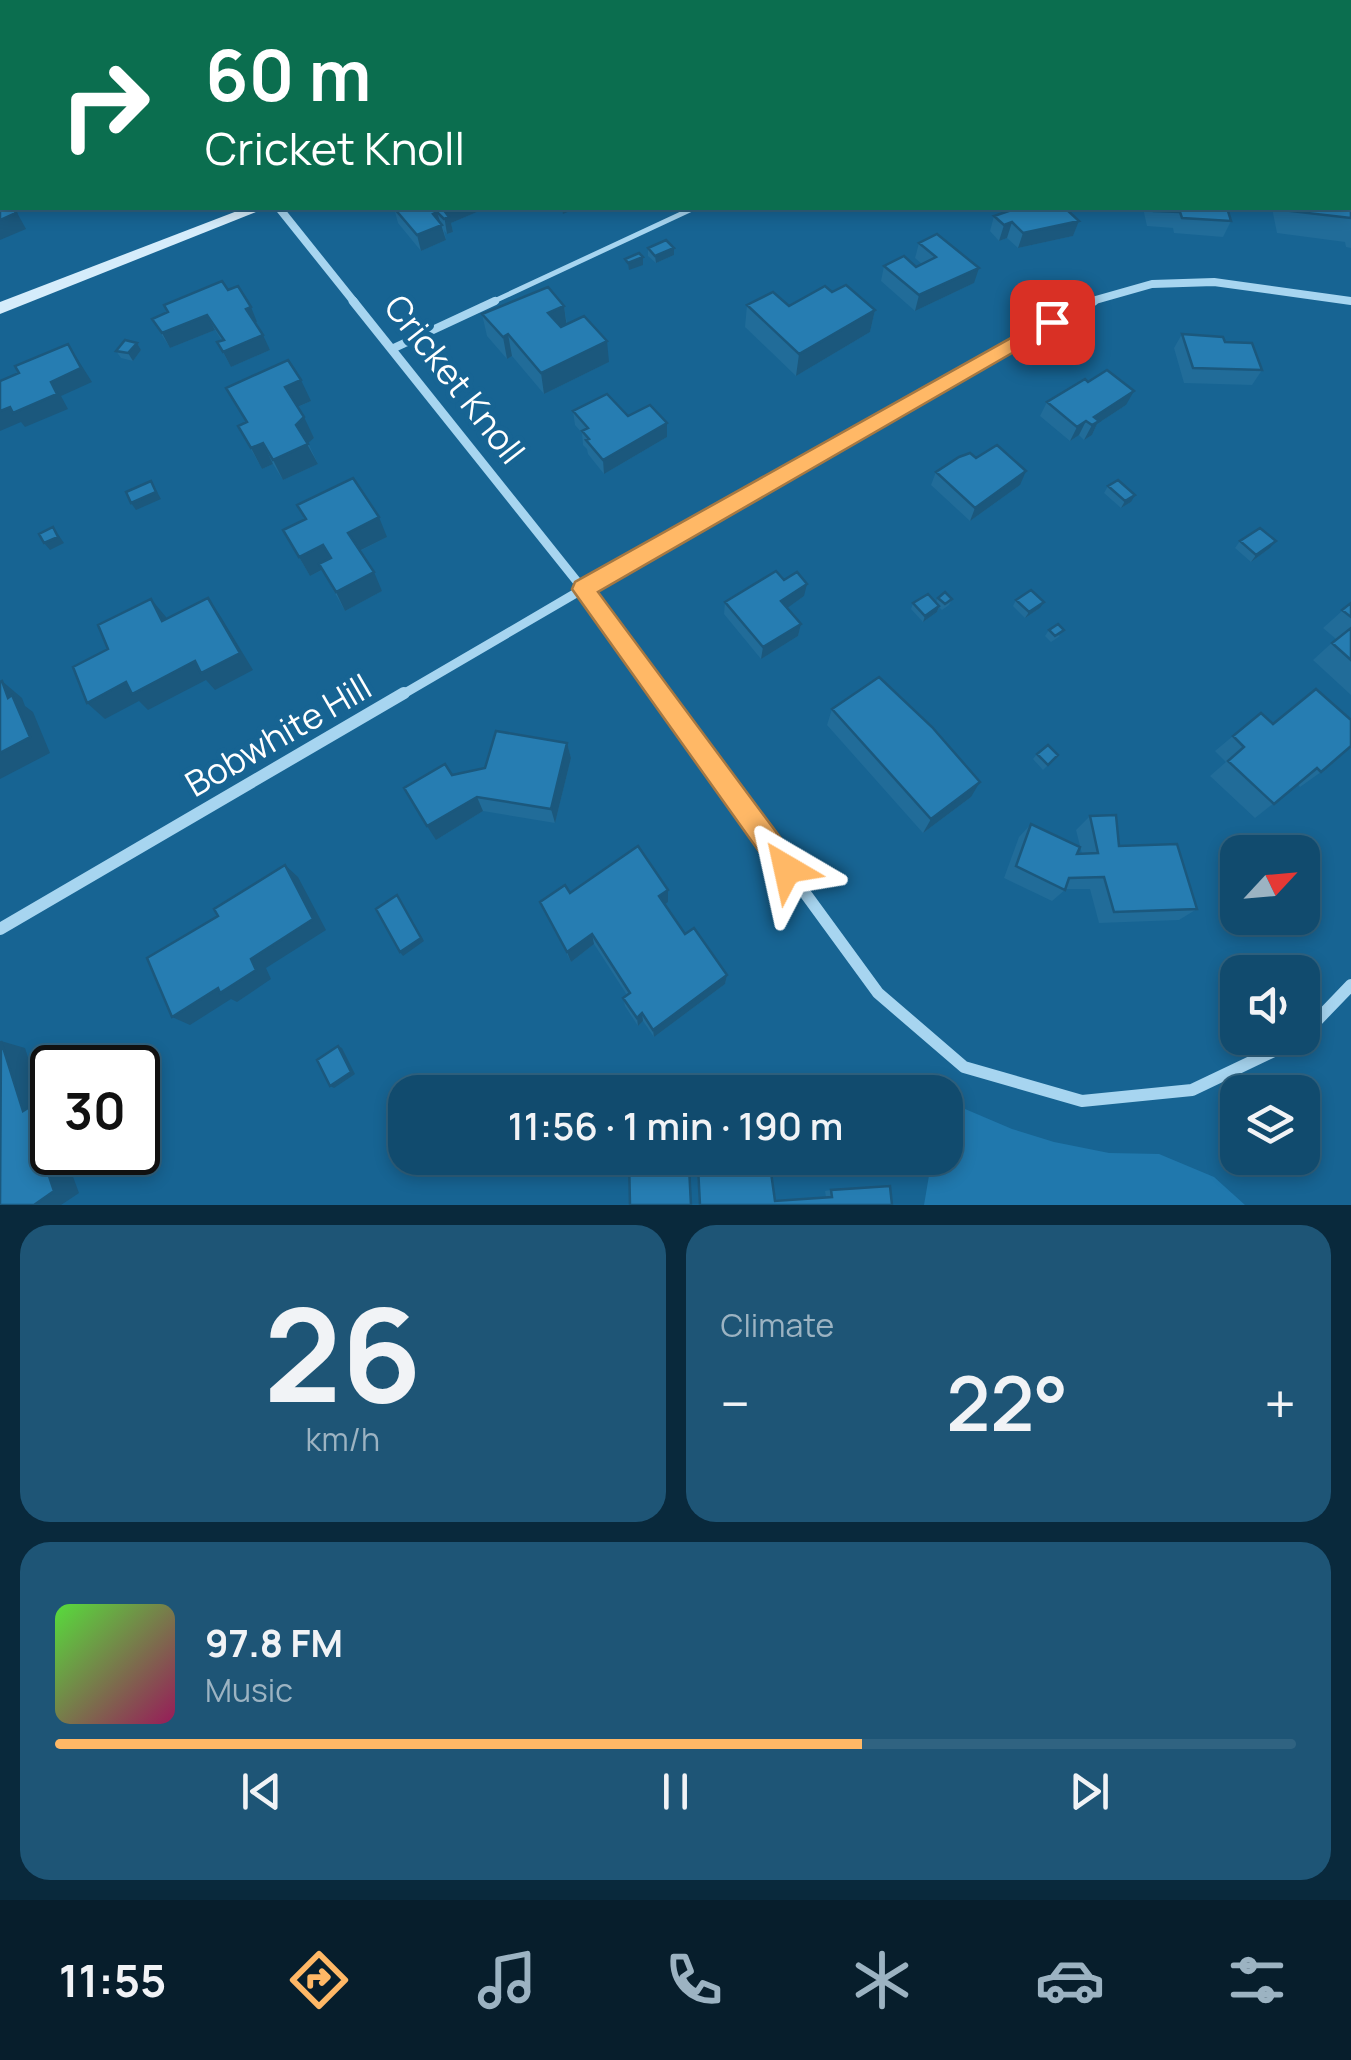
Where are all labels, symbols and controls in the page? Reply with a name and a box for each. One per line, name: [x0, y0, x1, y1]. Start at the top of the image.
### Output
text: 60 m: [205, 26, 372, 122]
icon: right: [40, 40, 170, 170]
text: Cricket Knoll: [205, 117, 465, 179]
pin: [1010, 280, 1095, 365]
street label: Cricket Knoll: [374, 285, 536, 473]
icon: arrive: [1025, 295, 1080, 350]
street label: Bobwhite Hill: [176, 662, 380, 808]
position arrow: [735, 817, 839, 921]
north arrow: [1220, 835, 1320, 935]
map controls: [1220, 835, 1320, 1175]
button: sound: [1220, 955, 1320, 1055]
speed limit sign: 30: [30, 1045, 160, 1175]
button: layers: [1220, 1075, 1320, 1175]
text: 11:56 · 1 min · 190 m: [508, 1099, 843, 1151]
text: 26: [264, 1263, 422, 1441]
text: Climate: [721, 1303, 834, 1347]
text: 22°: [946, 1351, 1068, 1454]
text: −: [721, 1365, 750, 1441]
text: +: [1264, 1365, 1296, 1441]
text: km/h: [306, 1417, 380, 1461]
text: 97.8 FM: [205, 1616, 343, 1668]
text: Music: [205, 1668, 293, 1712]
icon: previous: [234, 1764, 289, 1819]
icon: pause: [648, 1764, 703, 1819]
icon: next: [1062, 1764, 1117, 1819]
icon: directions: [284, 1945, 354, 2015]
icon: music: [472, 1945, 542, 2015]
icon: phone: [659, 1945, 729, 2015]
icon: climate: [847, 1945, 917, 2015]
icon: car: [1035, 1945, 1105, 2015]
icon: filters: [1222, 1945, 1292, 2015]
text: 11:55: [59, 1949, 166, 2011]

